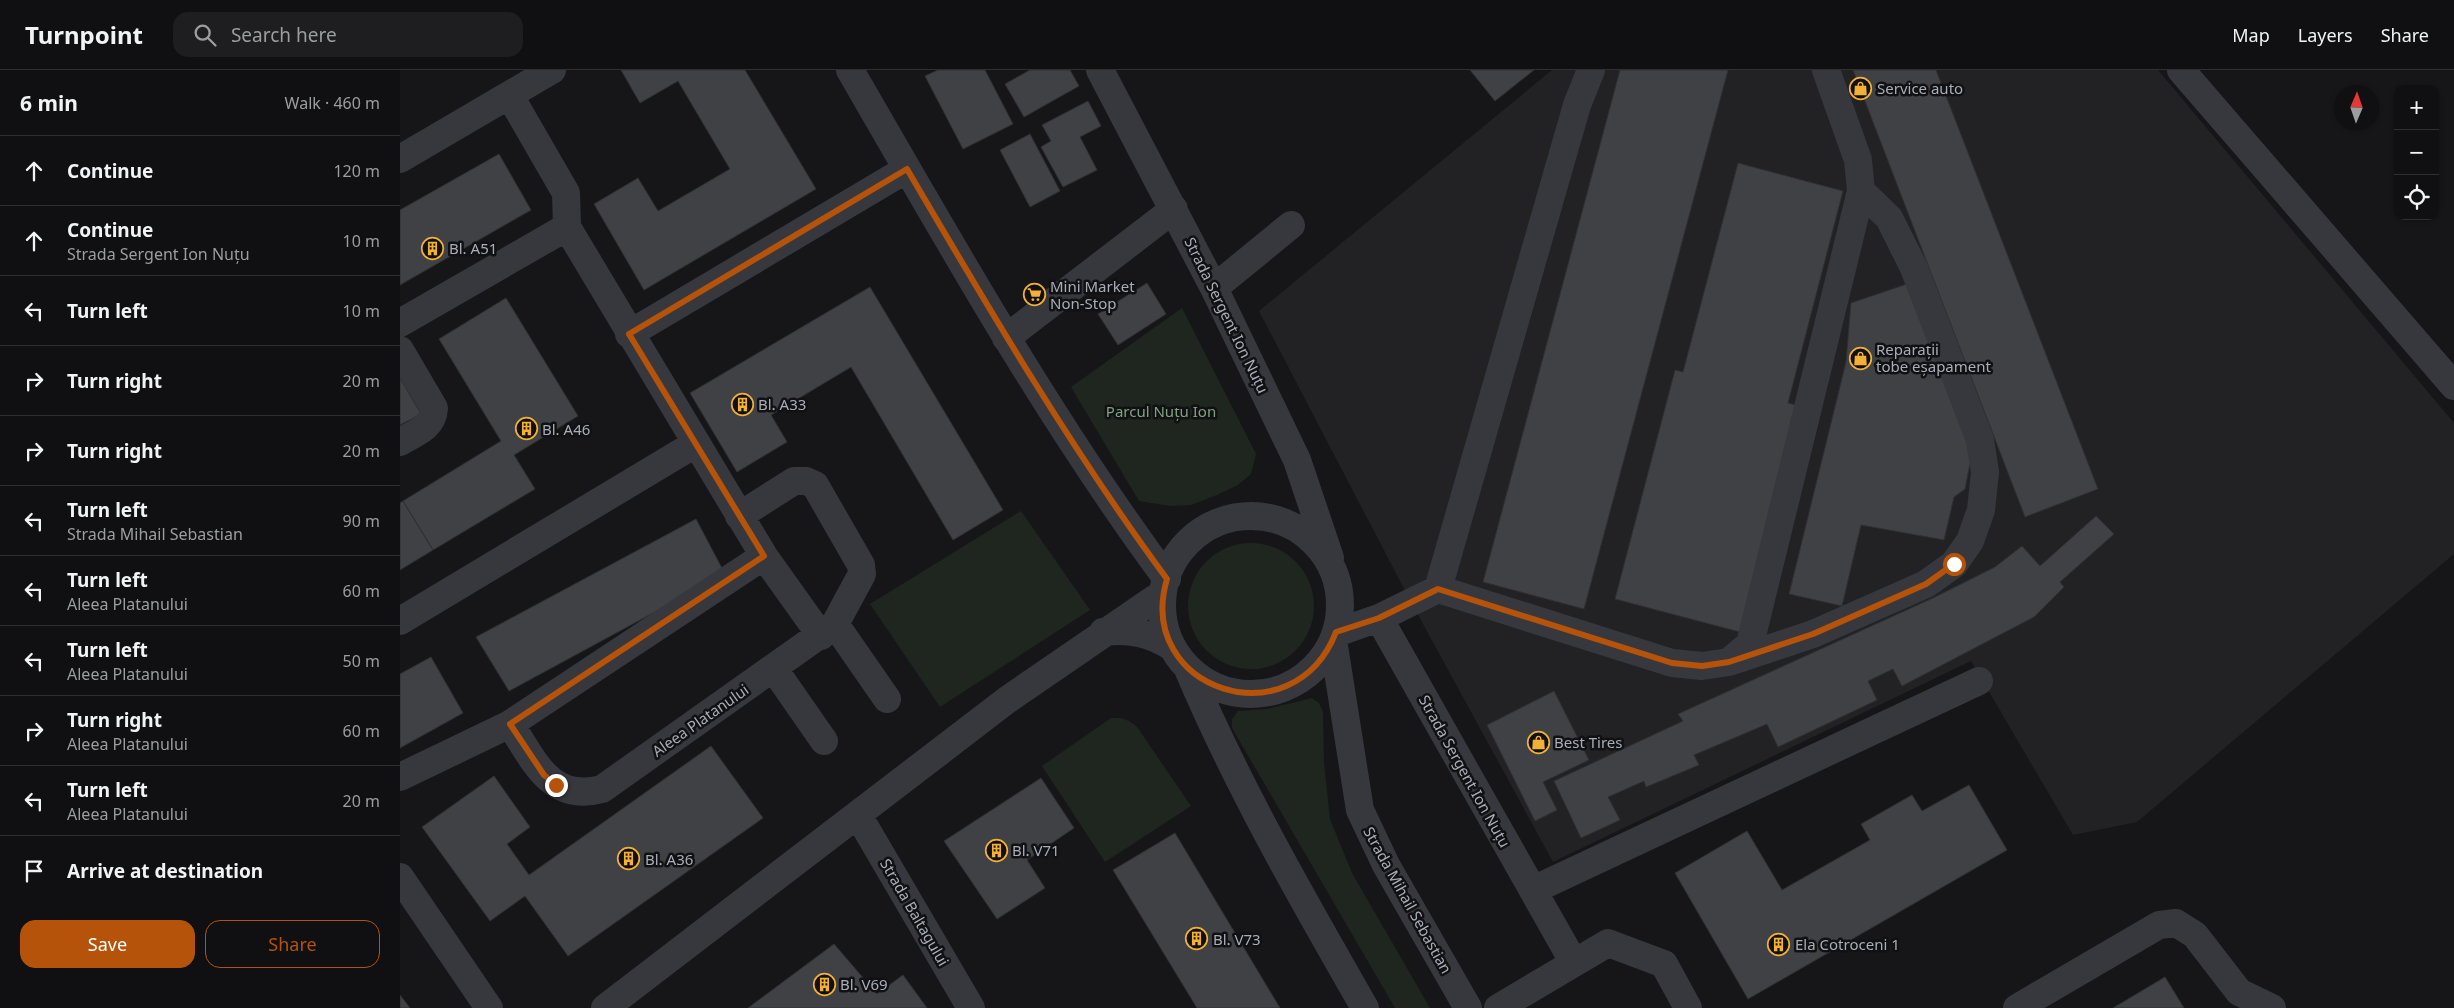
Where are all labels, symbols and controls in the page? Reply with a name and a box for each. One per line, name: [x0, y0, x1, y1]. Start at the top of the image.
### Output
search box: [173, 12, 523, 57]
text: Turnpoint: [25, 18, 143, 51]
icon: search: [191, 21, 219, 49]
text: Search here: [231, 22, 337, 48]
text: Map: [2232, 23, 2270, 47]
text: Layers: [2298, 23, 2353, 47]
text: Share: [2381, 23, 2429, 47]
shop icon: Service auto: [1849, 76, 1873, 100]
place label: Service auto: [1877, 78, 1963, 98]
north arrow: [2334, 85, 2379, 130]
map controls: [2394, 85, 2439, 220]
button: +: [2394, 85, 2439, 130]
text: 6 min: [20, 89, 78, 117]
text: Walk · 460 m: [285, 92, 380, 114]
button: −: [2394, 130, 2439, 175]
icon: ahead: [20, 157, 48, 185]
text: Continue: [67, 158, 153, 184]
text: 120 m: [333, 160, 380, 182]
button: locate: [2394, 175, 2439, 220]
text: Continue: [67, 217, 153, 243]
icon: ahead: [20, 227, 48, 255]
text: 10 m: [343, 230, 380, 252]
street label: Strada Sergent Ion Nuțu: [1180, 234, 1274, 396]
building icon: Bl. A51: [421, 236, 445, 260]
place label: Bl. A51: [449, 238, 497, 258]
text: Strada Sergent Ion Nuțu: [67, 243, 250, 265]
place label: Mini Market Non-Stop: [1050, 276, 1135, 313]
supermarket icon: Mini Market Non-Stop: [1022, 283, 1046, 307]
icon: left: [20, 297, 48, 325]
text: Turn left: [67, 298, 148, 324]
text: 10 m: [343, 300, 380, 322]
place label: Reparații tobe eșapament: [1876, 339, 1992, 376]
shop icon: Reparații tobe eșapament: [1848, 346, 1872, 370]
icon: right: [20, 367, 48, 395]
text: Turn right: [67, 368, 162, 394]
text: 20 m: [343, 370, 380, 392]
building icon: Bl. A33: [730, 392, 754, 416]
place label: Bl. A33: [758, 394, 806, 414]
park label: Parcul Nuțu Ion: [1106, 401, 1216, 421]
building icon: Bl. A46: [514, 417, 538, 441]
place label: Bl. A46: [542, 419, 590, 439]
icon: right: [20, 437, 48, 465]
text: Turn right: [67, 438, 162, 464]
text: 20 m: [343, 440, 380, 462]
text: Turn left: [67, 497, 148, 523]
icon: left: [20, 507, 48, 535]
text: 90 m: [343, 510, 380, 532]
text: Strada Mihail Sebastian: [67, 523, 243, 545]
route start: [1943, 553, 1966, 576]
text: Turn left: [67, 567, 148, 593]
icon: left: [20, 577, 48, 605]
text: 60 m: [343, 580, 380, 602]
text: Aleea Platanului: [67, 593, 188, 615]
text: Turn left: [67, 637, 148, 663]
icon: left: [20, 647, 48, 675]
text: 50 m: [343, 650, 380, 672]
text: Aleea Platanului: [67, 663, 188, 685]
street label: Aleea Platanului: [648, 679, 752, 761]
street label: Strada Sergent Ion Nuțu: [1415, 691, 1515, 851]
text: Turn right: [67, 707, 162, 733]
icon: right: [20, 717, 48, 745]
text: 60 m: [343, 720, 380, 742]
shop icon: Best Tires: [1526, 730, 1550, 754]
place label: Best Tires: [1554, 732, 1622, 752]
text: Aleea Platanului: [67, 733, 188, 755]
route end: [545, 774, 568, 797]
text: Turn left: [67, 777, 148, 803]
icon: left: [20, 787, 48, 815]
text: 20 m: [343, 790, 380, 812]
text: Aleea Platanului: [67, 803, 188, 825]
street label: Strada Mihail Sebastian: [1359, 823, 1457, 977]
building icon: Bl. V71: [984, 838, 1008, 862]
place label: Bl. V71: [1012, 840, 1060, 860]
building icon: Bl. A36: [617, 847, 641, 871]
place label: Bl. A36: [645, 849, 693, 869]
street label: Strada Baltagului: [876, 855, 954, 969]
icon: arrive: [20, 857, 48, 885]
text: Arrive at destination: [67, 858, 263, 884]
button: Save: [20, 920, 195, 968]
button: Share: [205, 920, 380, 968]
building icon: Bl. V73: [1185, 927, 1209, 951]
place label: Bl. V73: [1213, 929, 1261, 949]
building icon: Ela Cotroceni 1: [1767, 932, 1791, 956]
place label: Ela Cotroceni 1: [1795, 934, 1900, 954]
building icon: Bl. V69: [812, 972, 836, 996]
place label: Bl. V69: [840, 974, 888, 994]

